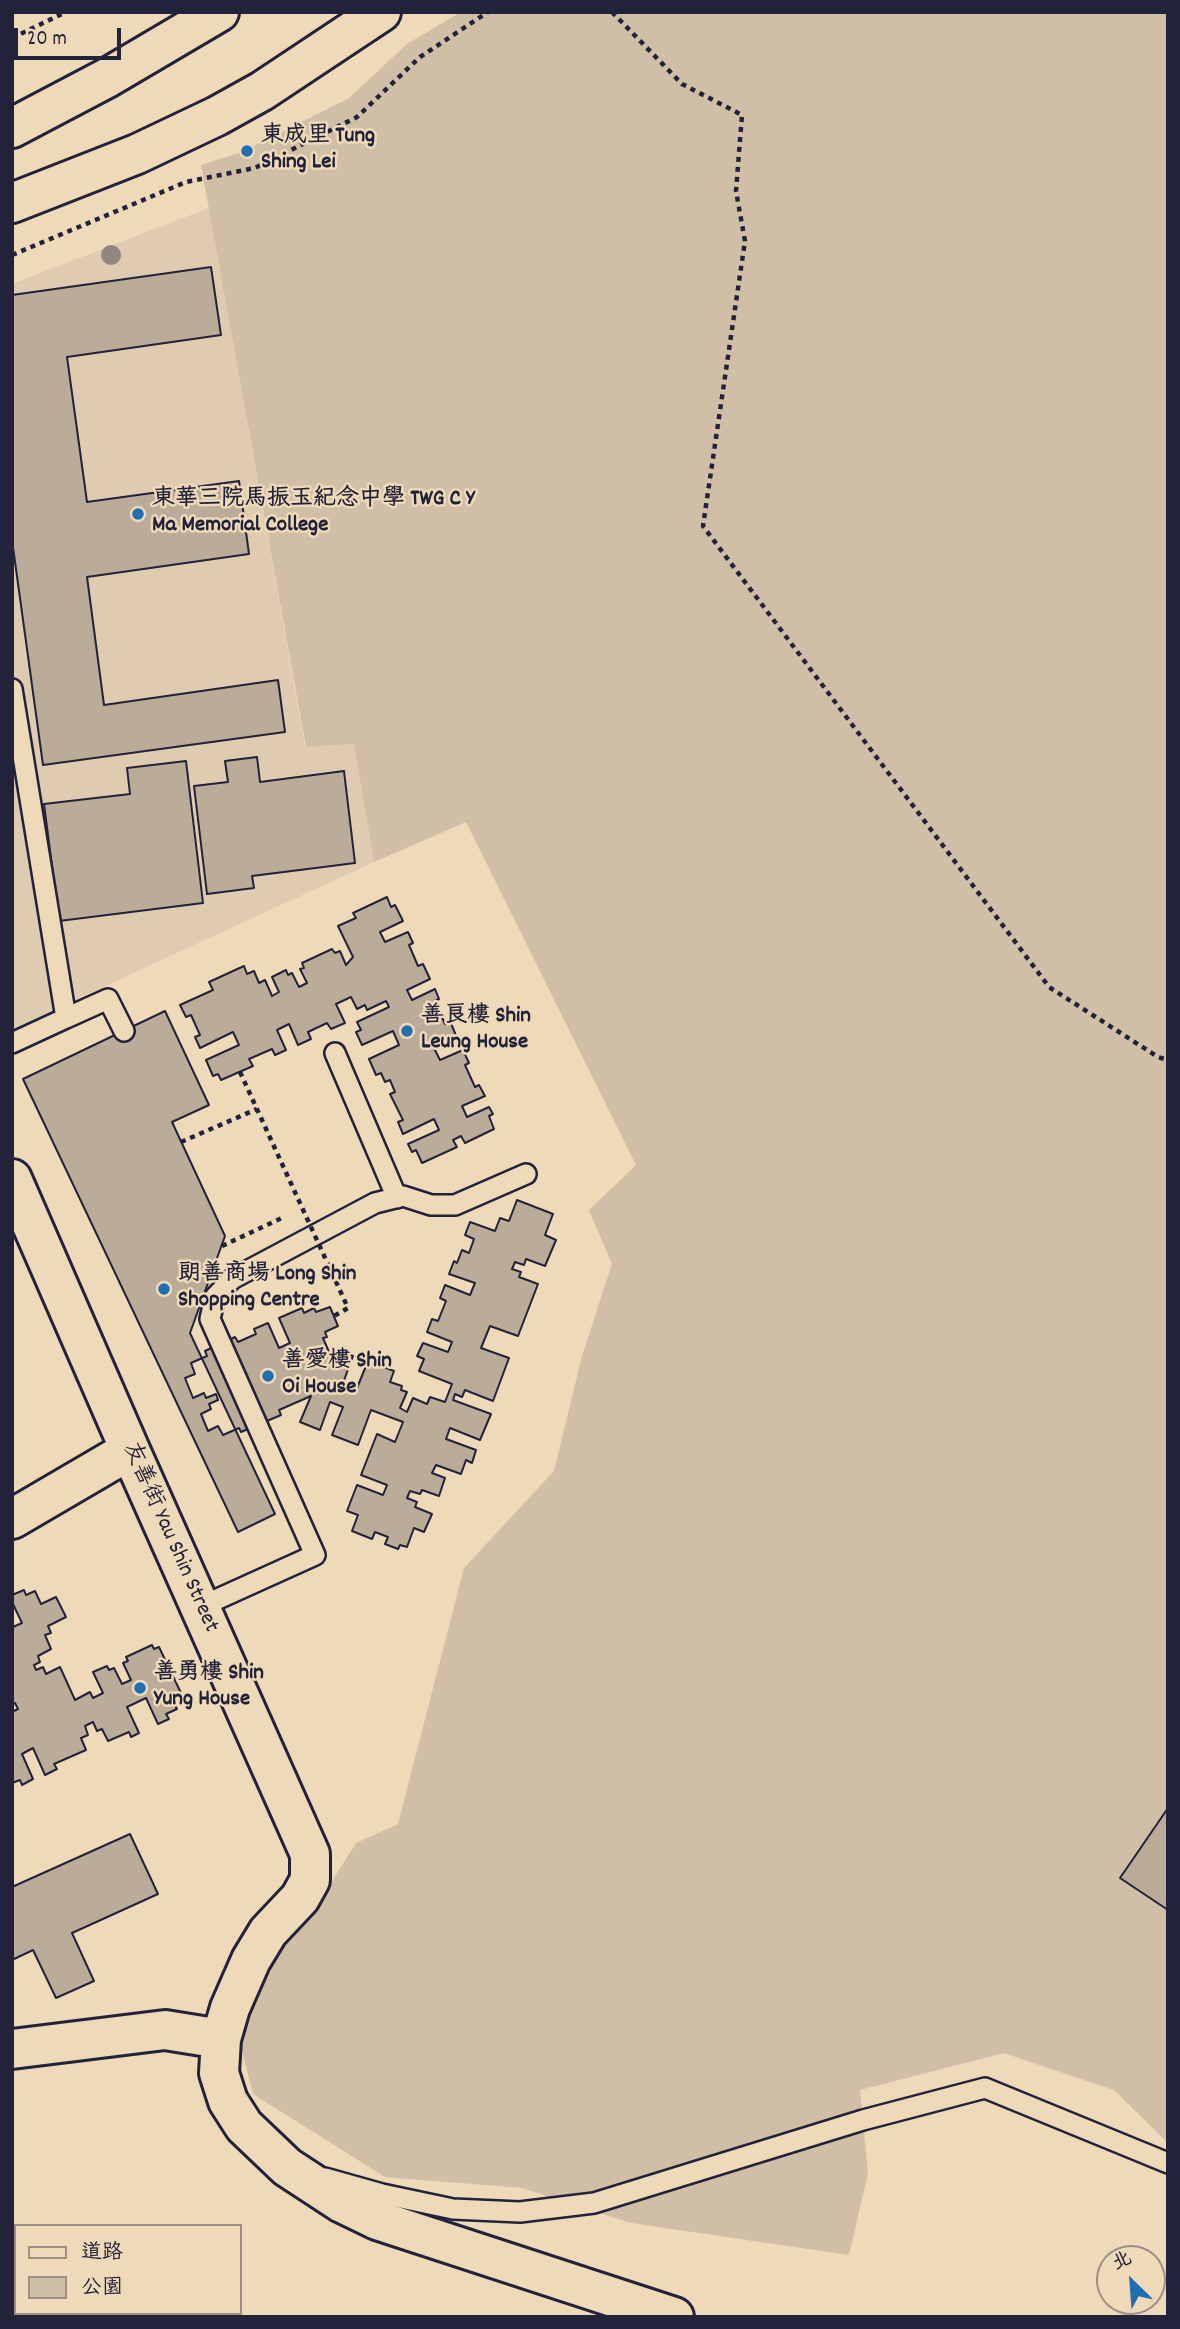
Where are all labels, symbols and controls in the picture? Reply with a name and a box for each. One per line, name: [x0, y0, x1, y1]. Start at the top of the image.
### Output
scale bar: [18, 14, 124, 58]
text: 20 m: [27, 25, 67, 55]
place label: 東成里 Tung Shing Lei: [261, 124, 375, 178]
marker: 東成里 Tung Shing Lei: [239, 143, 255, 159]
place label: 東華三院馬振玉紀念中學 TWG C Y Ma Memorial College: [152, 487, 475, 541]
marker: 東華三院馬振玉紀念中學 TWG C Y Ma Memorial College: [130, 506, 146, 522]
place label: 善良樓 Shin Leung House: [421, 1004, 531, 1058]
marker: 善良樓 Shin Leung House: [399, 1023, 415, 1039]
place label: 朗善商場 Long Shin Shopping Centre: [178, 1262, 356, 1316]
marker: 朗善商場 Long Shin Shopping Centre: [156, 1281, 172, 1297]
place label: 善愛樓 Shin Oi House: [282, 1349, 392, 1403]
marker: 善愛樓 Shin Oi House: [260, 1368, 276, 1384]
street label: 友善街 Yau Shin Street: [115, 1439, 223, 1637]
place label: 善勇樓 Shin Yung House: [154, 1661, 264, 1715]
marker: 善勇樓 Shin Yung House: [132, 1680, 148, 1696]
legend: [14, 2224, 242, 2315]
text: 道路: [81, 2239, 123, 2269]
north arrow: [1096, 2245, 1166, 2315]
text: 北: [1108, 2246, 1137, 2279]
text: 公園: [81, 2274, 123, 2304]

